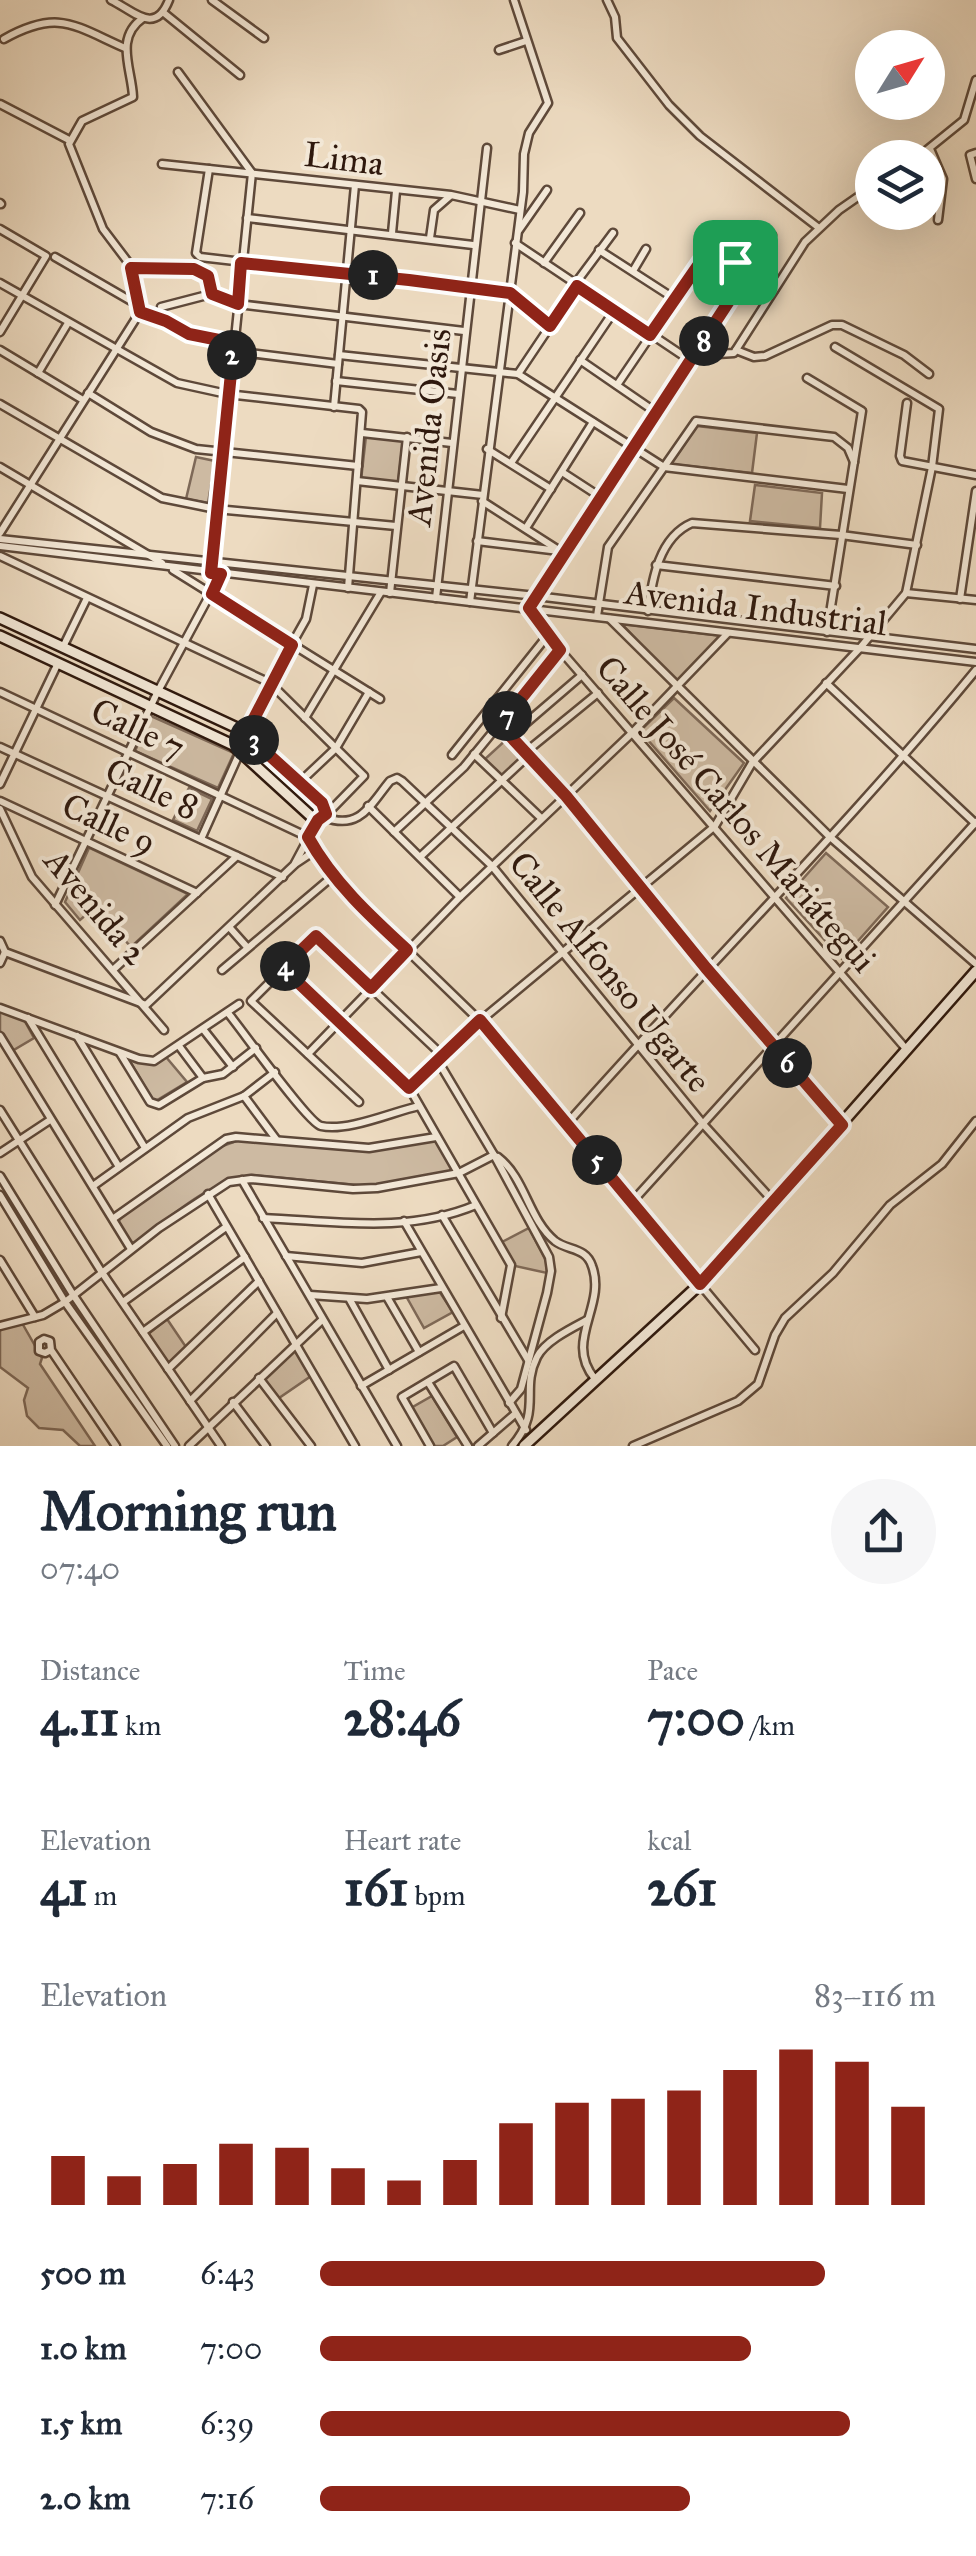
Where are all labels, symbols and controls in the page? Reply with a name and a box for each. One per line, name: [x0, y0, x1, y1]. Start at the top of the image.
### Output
north arrow: [855, 30, 945, 120]
map controls: [855, 30, 945, 230]
street label: Lima: [302, 133, 386, 185]
button: layers: [855, 140, 945, 230]
pin: [693, 220, 778, 305]
icon: arrive: [708, 235, 763, 290]
pin: 1: [348, 250, 398, 300]
text: 1: [367, 257, 379, 292]
pin: 8: [679, 316, 729, 366]
text: 8: [697, 323, 711, 358]
street label: Avenida Oasis: [397, 326, 461, 530]
pin: 2: [207, 330, 257, 380]
text: 2: [225, 337, 239, 372]
street label: Avenida Industrial: [621, 570, 890, 645]
street label: Calle José Carlos Mariátegui: [587, 647, 885, 981]
street label: Calle 7: [84, 689, 192, 769]
pin: 7: [482, 691, 532, 741]
text: 7: [500, 698, 514, 733]
pin: 3: [229, 715, 279, 765]
text: 3: [248, 722, 260, 757]
street label: Calle 8: [98, 749, 206, 829]
street label: Calle 9: [55, 784, 163, 864]
street label: Avenida 2: [34, 839, 158, 975]
street label: Calle Alfonso Ugarte: [500, 843, 720, 1101]
pin: 4: [260, 941, 310, 991]
text: 4: [277, 948, 293, 983]
pin: 6: [762, 1038, 812, 1088]
text: 6: [780, 1045, 794, 1080]
pin: 5: [572, 1135, 622, 1185]
text: 5: [590, 1142, 604, 1177]
text: Morning run: [40, 1478, 337, 1545]
button: share: [831, 1479, 936, 1584]
text: 07:40: [40, 1549, 120, 1588]
text: Distance: [40, 1653, 140, 1688]
text: Time: [344, 1653, 406, 1688]
text: Pace: [647, 1653, 698, 1688]
text: 4.11: [40, 1688, 119, 1749]
text: 28:46: [344, 1688, 461, 1749]
text: 7:00: [647, 1688, 745, 1749]
text: km: [119, 1708, 161, 1743]
text: /km: [745, 1708, 795, 1743]
text: Elevation: [40, 1823, 151, 1858]
text: Heart rate: [344, 1823, 461, 1858]
text: kcal: [647, 1823, 691, 1858]
text: 41: [40, 1858, 88, 1919]
text: 161: [344, 1858, 408, 1919]
text: 261: [647, 1858, 717, 1919]
text: m: [88, 1878, 117, 1913]
text: bpm: [408, 1878, 465, 1913]
text: Elevation: [40, 1976, 167, 2015]
text: 83–116 m: [814, 1976, 936, 2015]
text: 500 m: [40, 2254, 126, 2293]
text: 6:43: [200, 2254, 255, 2293]
text: 1.0 km: [40, 2329, 127, 2368]
text: 7:00: [200, 2329, 262, 2368]
text: 1.5 km: [40, 2404, 122, 2443]
text: 6:39: [200, 2404, 254, 2443]
text: 2.0 km: [40, 2479, 130, 2518]
text: 7:16: [200, 2479, 254, 2518]

